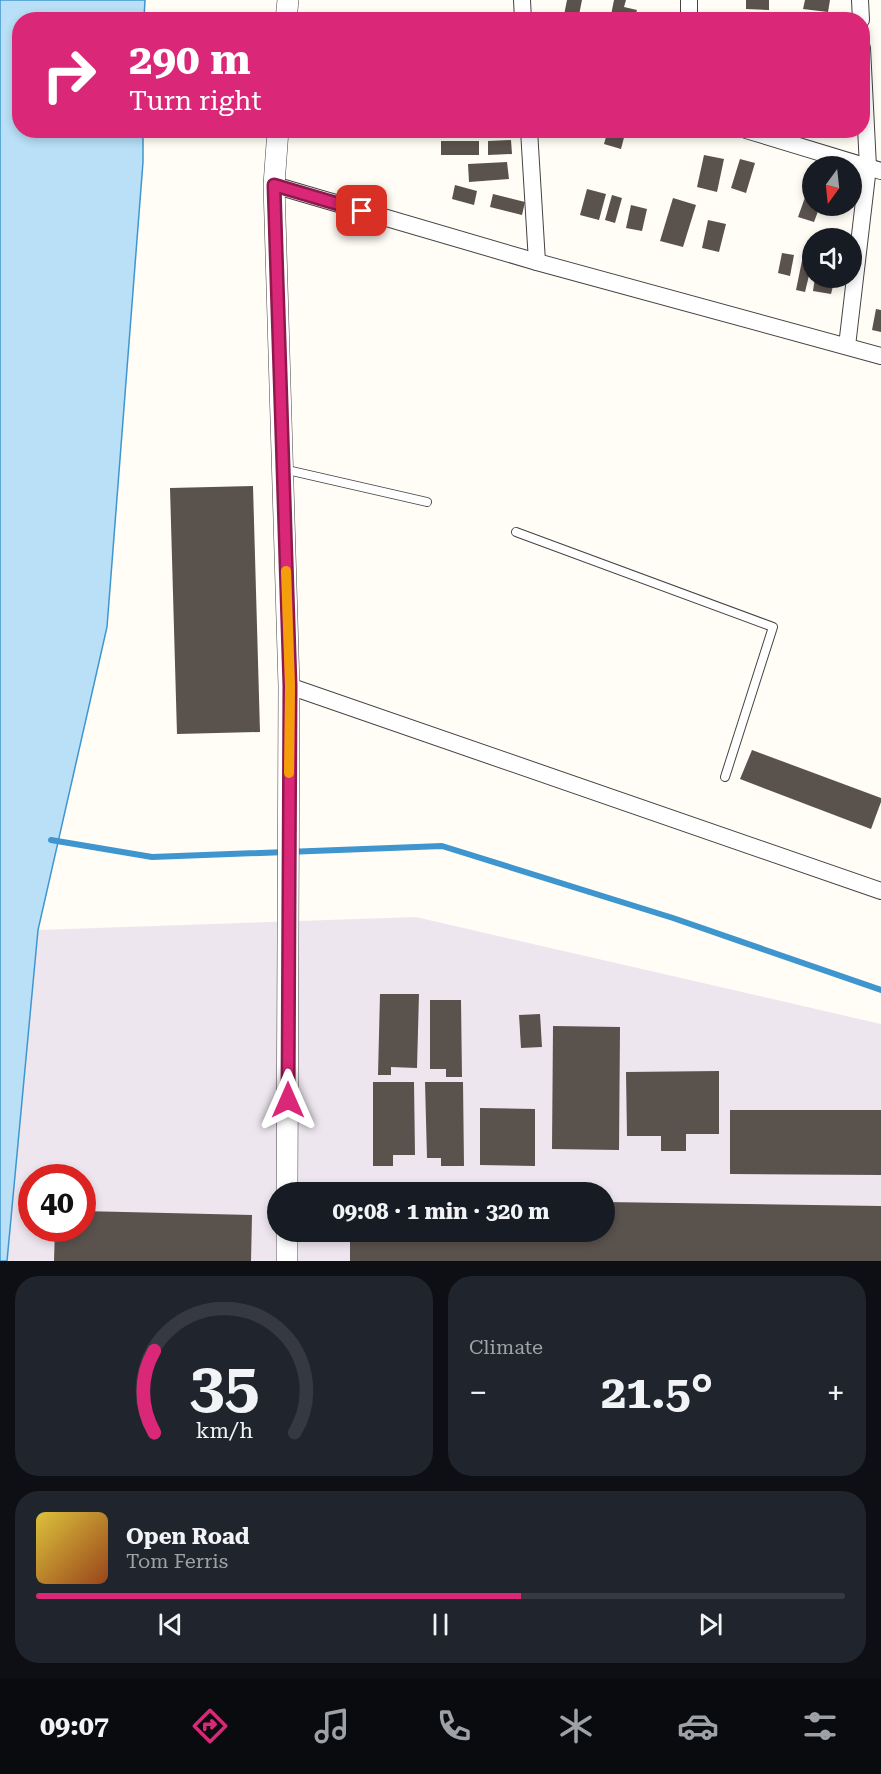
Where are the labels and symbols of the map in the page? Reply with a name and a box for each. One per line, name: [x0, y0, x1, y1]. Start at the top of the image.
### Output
north arrow: [802, 156, 862, 216]
pin: [336, 185, 387, 236]
position arrow: [256, 1068, 320, 1132]
speed limit sign: 40: [18, 1164, 96, 1242]

